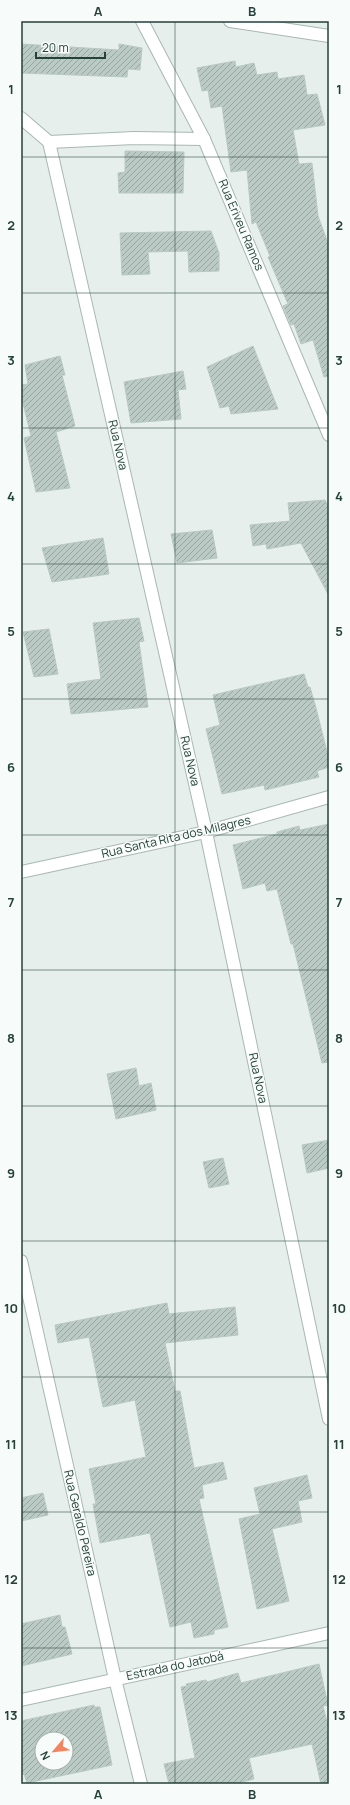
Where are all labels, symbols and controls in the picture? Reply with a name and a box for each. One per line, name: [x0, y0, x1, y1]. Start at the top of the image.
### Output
text: A: [94, 2, 103, 20]
text: B: [248, 2, 256, 20]
scale bar: [36, 34, 105, 60]
text: 20 m: [42, 39, 69, 56]
text: 1: [8, 80, 14, 98]
text: 1: [336, 80, 342, 98]
street label: Rua Eriveu Ramos: [215, 176, 268, 273]
text: 2: [7, 216, 15, 234]
text: 2: [335, 216, 343, 234]
text: 3: [7, 351, 15, 369]
text: 3: [335, 351, 343, 369]
street label: Rua Nova: [104, 418, 133, 472]
text: 4: [7, 487, 15, 505]
text: 4: [335, 487, 343, 505]
text: 5: [7, 622, 15, 640]
text: 5: [335, 622, 343, 640]
street label: Rua Nova: [176, 734, 205, 788]
text: 6: [7, 758, 15, 776]
text: 6: [335, 758, 343, 776]
street label: Rua Santa Rita dos Milagres: [99, 811, 252, 862]
text: 7: [8, 893, 15, 911]
text: 7: [336, 893, 343, 911]
text: 8: [7, 1029, 15, 1047]
text: 8: [335, 1029, 343, 1047]
street label: Rua Nova: [245, 1051, 272, 1105]
text: 9: [7, 1164, 15, 1182]
text: 9: [335, 1164, 343, 1182]
text: 10: [4, 1299, 18, 1317]
text: 10: [332, 1299, 346, 1317]
text: 11: [5, 1435, 17, 1453]
text: 11: [333, 1435, 345, 1453]
street label: Rua Geraldo Pereira: [60, 1468, 101, 1578]
text: 12: [4, 1570, 18, 1588]
text: 12: [332, 1570, 346, 1588]
street label: Estrada do Jatobá: [125, 1647, 225, 1684]
text: 13: [4, 1706, 18, 1724]
text: 13: [332, 1706, 346, 1724]
north arrow: [34, 1731, 74, 1771]
text: N: [36, 1749, 53, 1763]
text: A: [94, 1785, 103, 1803]
text: B: [248, 1785, 256, 1803]

